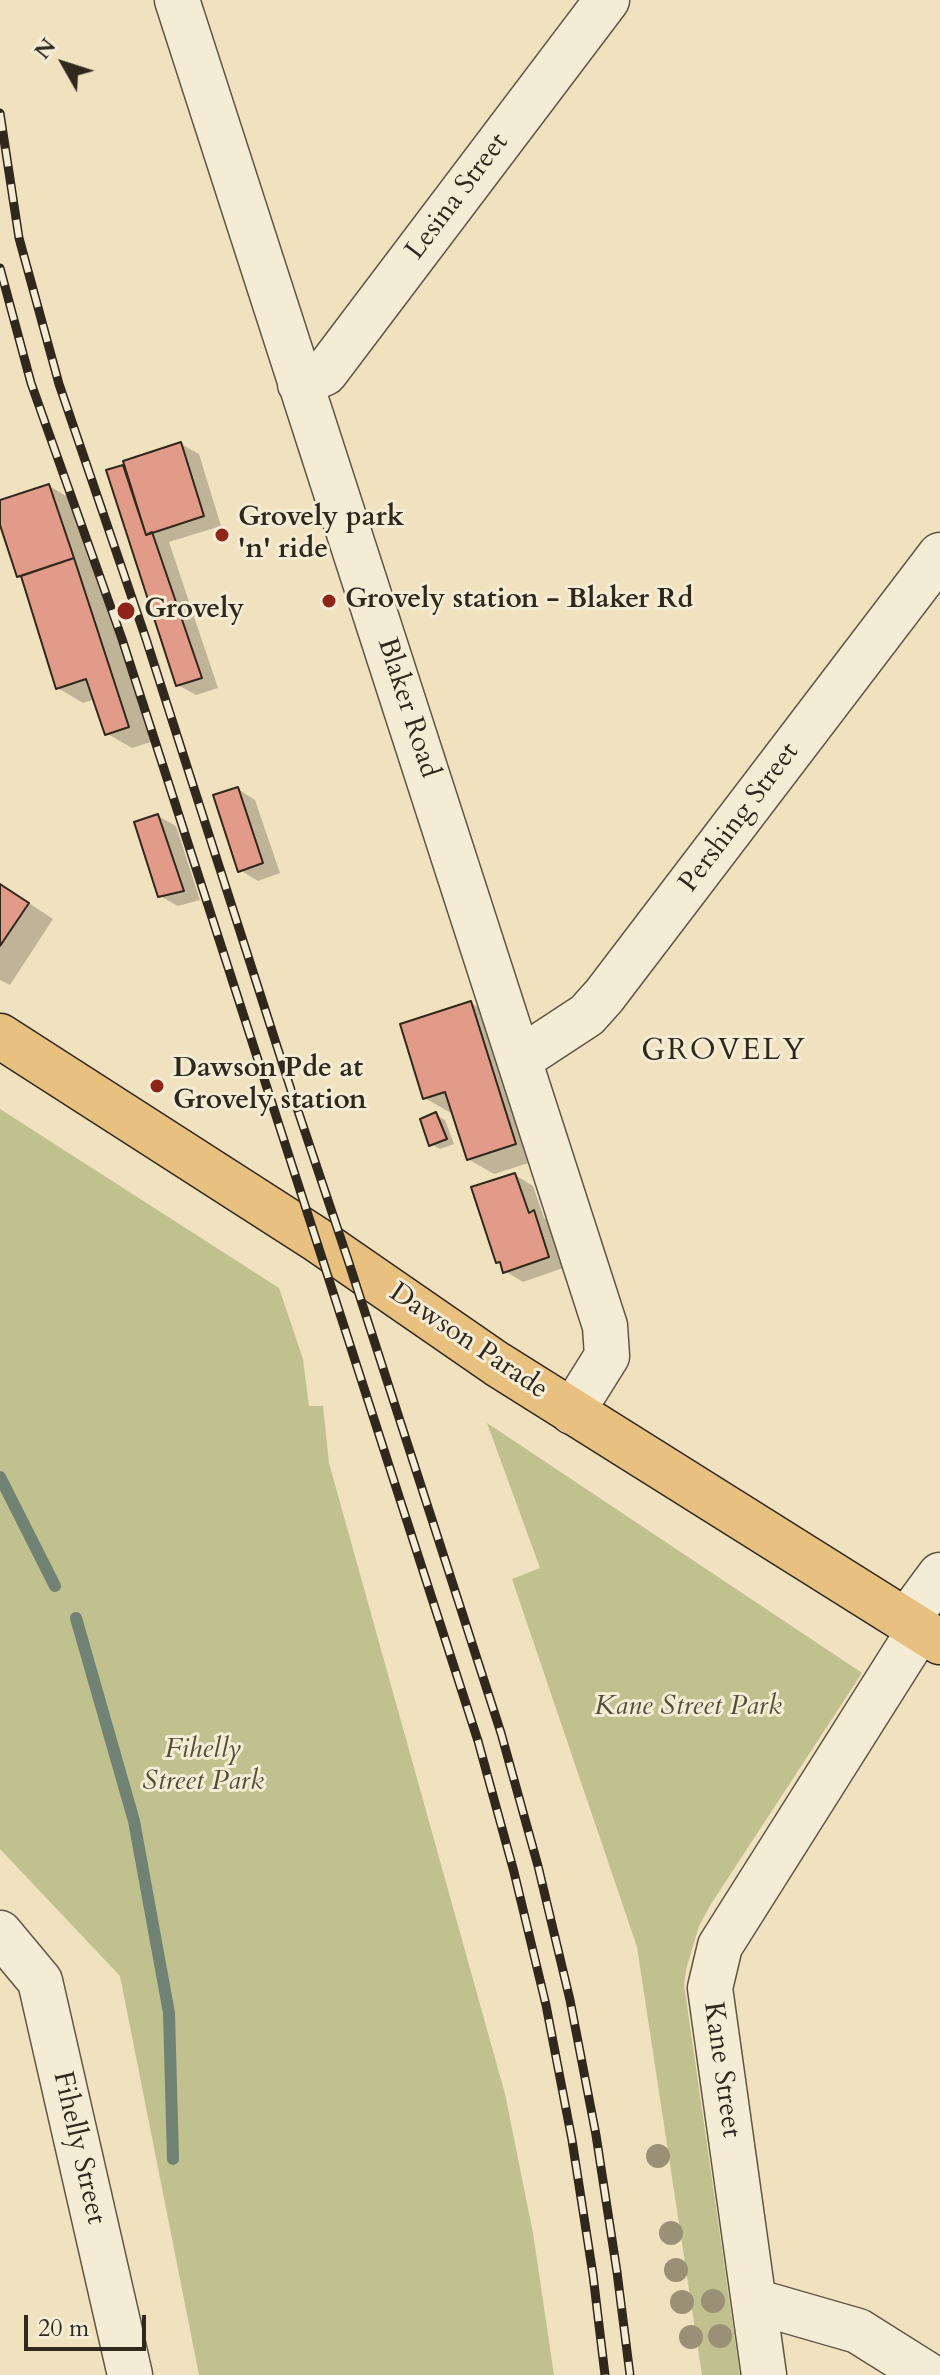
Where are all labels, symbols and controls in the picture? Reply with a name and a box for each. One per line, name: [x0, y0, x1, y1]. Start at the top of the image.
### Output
north arrow: [24, 24, 104, 104]
text: N: [28, 32, 63, 66]
street label: Lesina Street: [400, 127, 516, 267]
place label: Grovely park 'n' ride: [238, 502, 404, 568]
marker: Grovely park 'n' ride: [213, 526, 231, 544]
place label: Grovely station - Blaker Rd: [345, 584, 693, 618]
marker: Grovely station - Blaker Rd: [320, 592, 338, 610]
place label: Grovely: [144, 594, 244, 628]
marker: Grovely: [115, 600, 137, 622]
street label: Blaker Road: [369, 634, 445, 782]
street label: Pershing Street: [673, 737, 807, 899]
district label: GROVELY: [641, 1034, 807, 1070]
place label: Dawson Pde at Grovely station: [173, 1053, 367, 1119]
marker: Dawson Pde at Grovely station: [148, 1077, 166, 1095]
street label: Dawson Parade: [382, 1277, 554, 1407]
park label: Kane Street Park: [594, 1691, 782, 1725]
park label: Fihelly Street Park: [142, 1734, 264, 1800]
street label: Kane Street: [695, 2000, 747, 2140]
street label: Fihelly Street: [44, 2068, 112, 2228]
scale bar: [28, 2299, 150, 2349]
text: 20 m: [38, 2312, 89, 2345]

